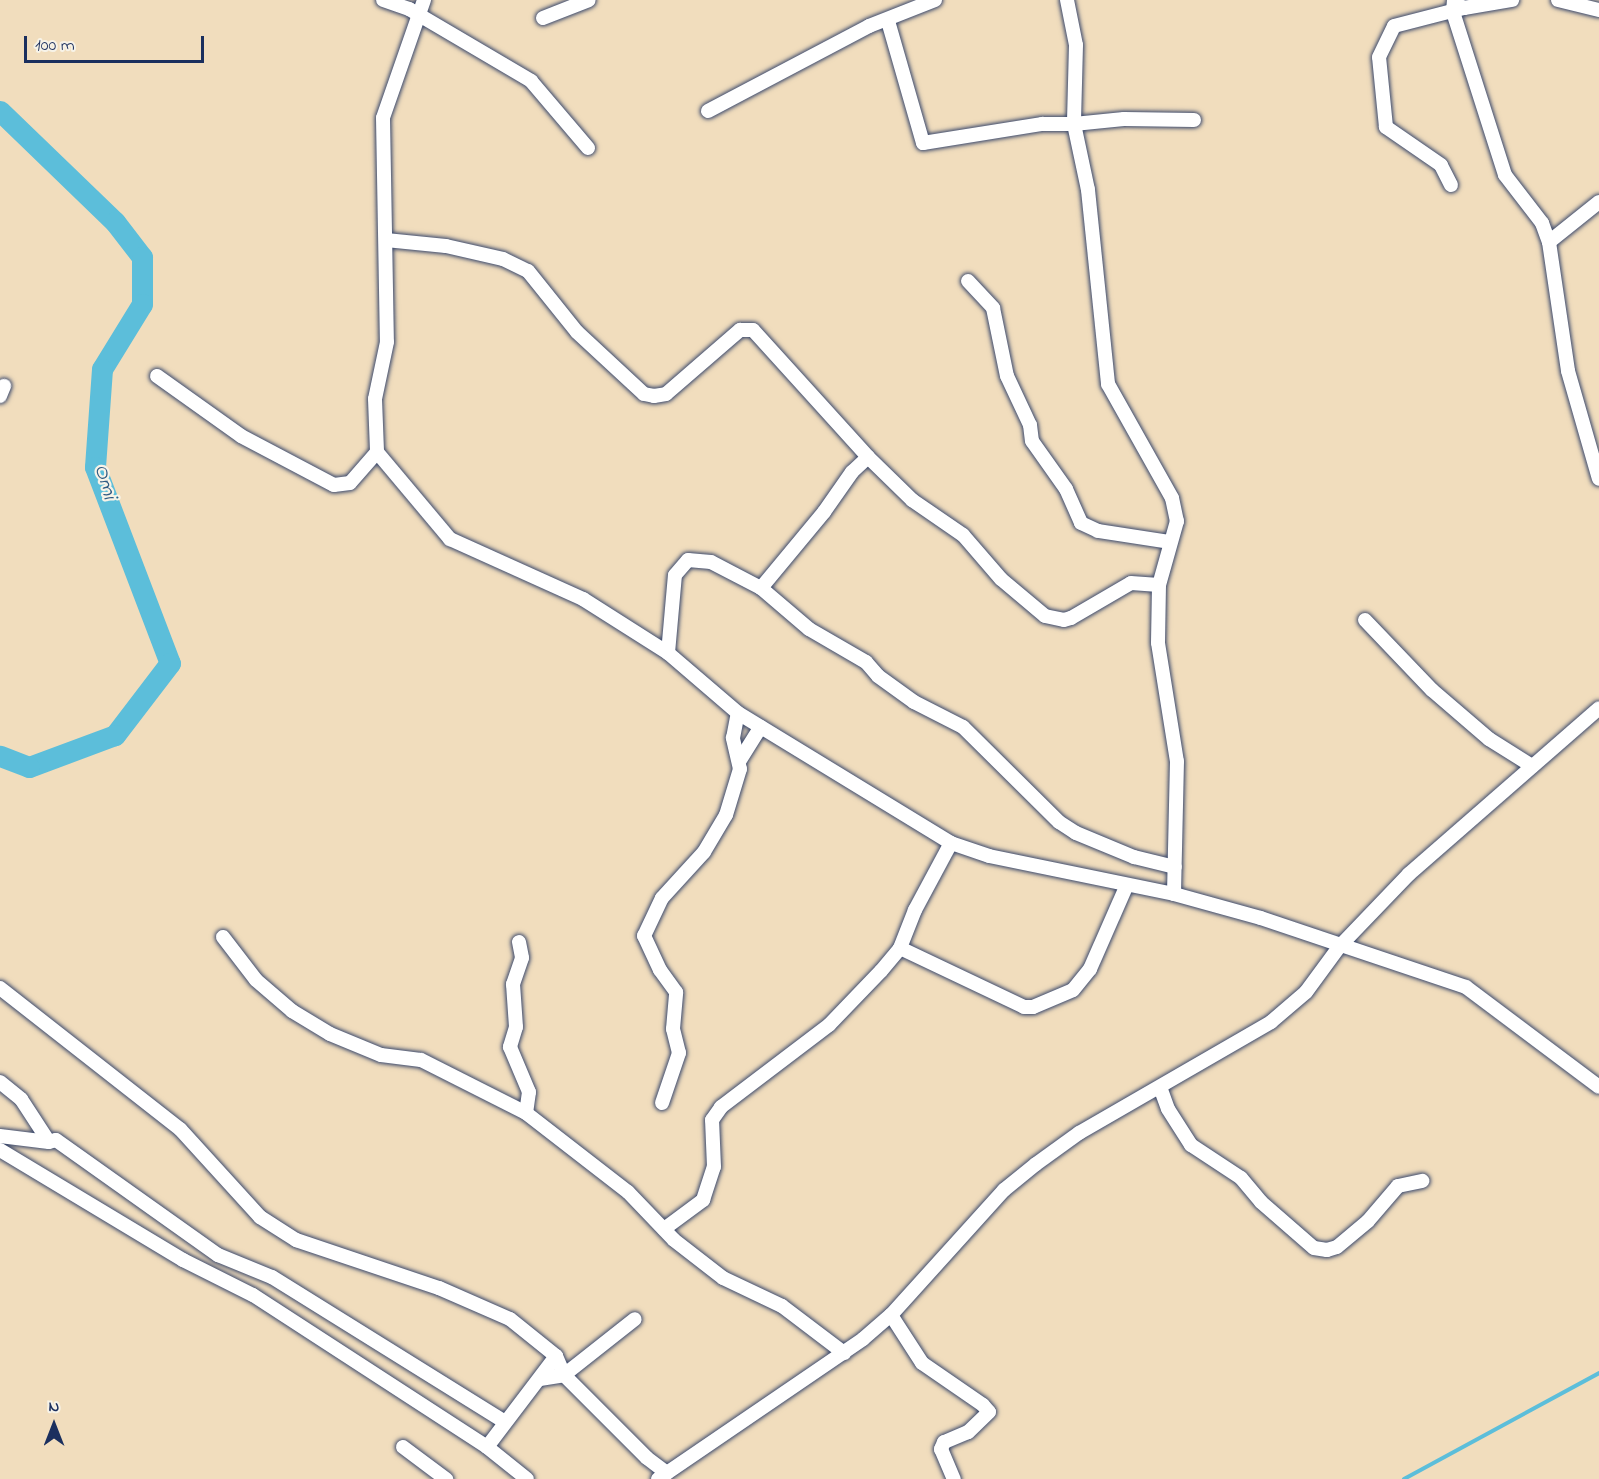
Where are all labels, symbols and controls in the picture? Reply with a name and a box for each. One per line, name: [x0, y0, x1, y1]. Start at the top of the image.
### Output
scale bar: [27, 24, 207, 62]
text: 100 m: [35, 33, 75, 59]
water label: Omi: [86, 461, 122, 503]
north arrow: [24, 1395, 84, 1455]
text: N: [49, 1395, 59, 1419]

